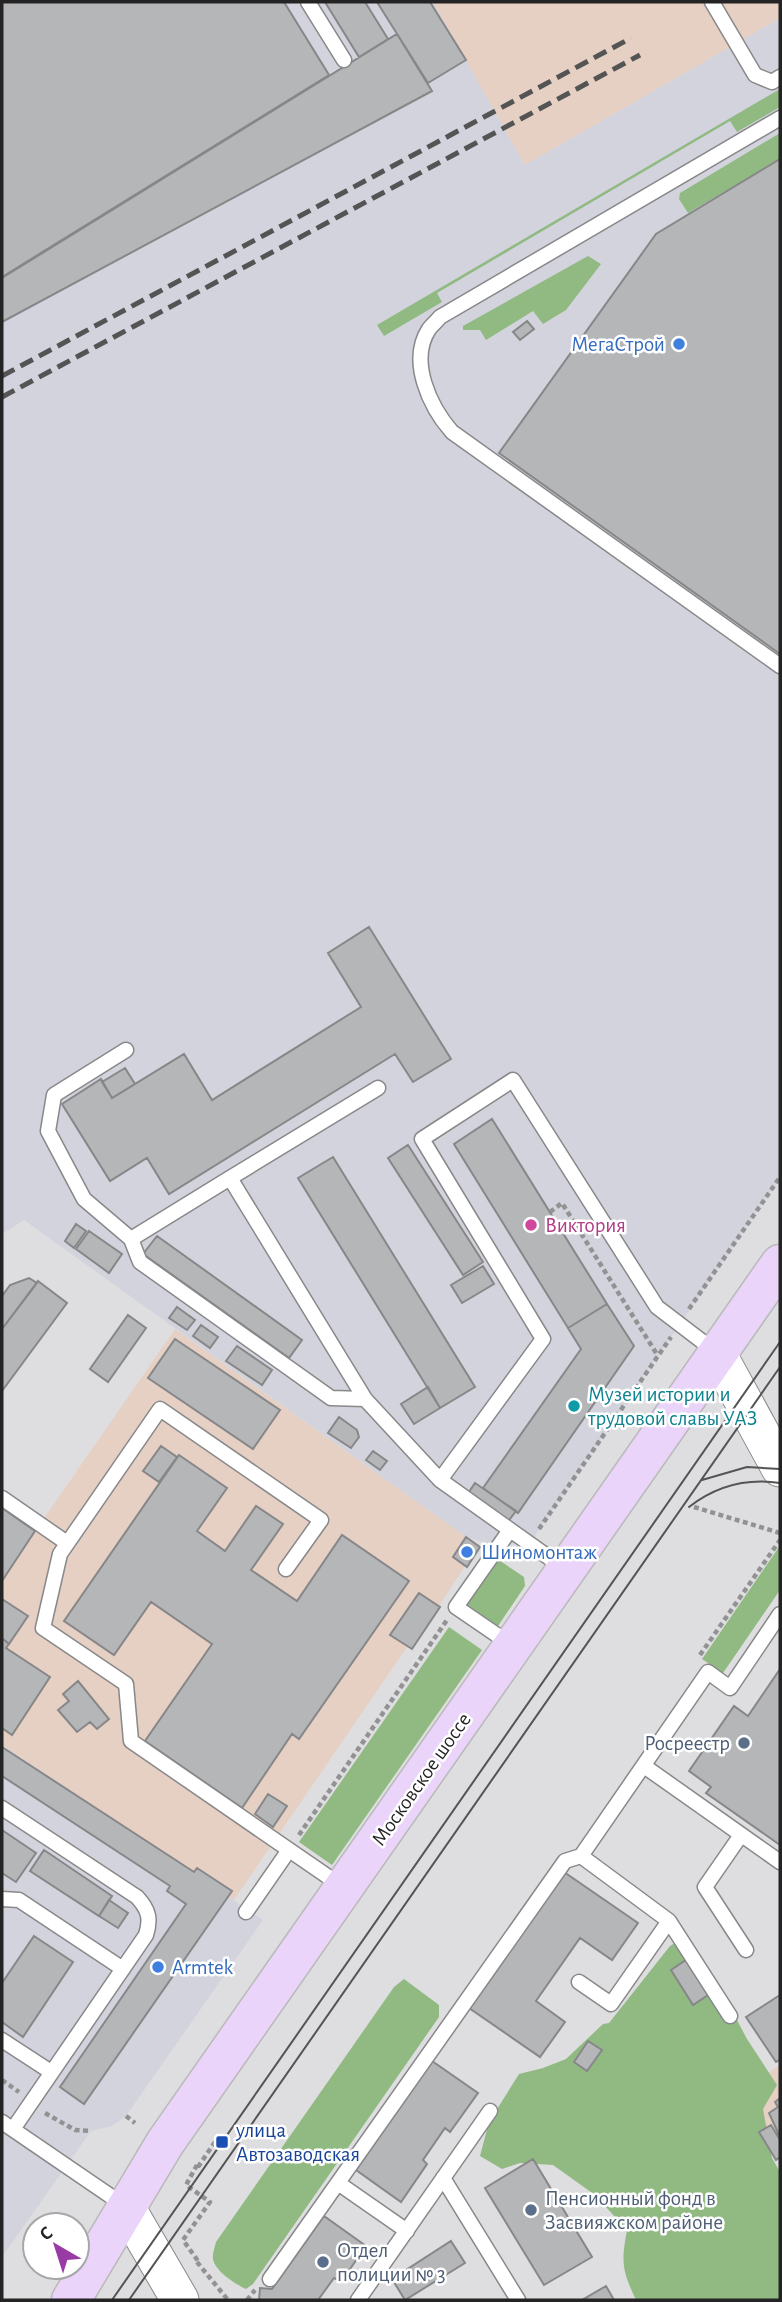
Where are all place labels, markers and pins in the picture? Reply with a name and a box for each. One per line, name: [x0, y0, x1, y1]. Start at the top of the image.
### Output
place label: МегаСтрой: [571, 334, 665, 355]
marker: МегаСтрой: [671, 336, 687, 352]
place label: Виктория: [545, 1215, 626, 1236]
marker: Виктория: [523, 1217, 539, 1233]
place label: Музей истории и трудовой славы УАЗ: [587, 1384, 757, 1429]
marker: Музей истории и трудовой славы УАЗ: [566, 1398, 582, 1414]
place label: Шиномонтаж: [481, 1542, 597, 1563]
marker: Шиномонтаж: [459, 1544, 475, 1560]
place label: Росреестр: [644, 1733, 730, 1754]
marker: Росреестр: [736, 1735, 752, 1751]
place label: Armtek: [172, 1957, 234, 1978]
marker: Armtek: [150, 1959, 166, 1975]
place label: улица Автозаводская: [235, 2120, 360, 2165]
marker: улица Автозаводская: [214, 2134, 230, 2150]
place label: Пенсионный фонд в Засвияжском районе: [545, 2188, 723, 2233]
marker: Пенсионный фонд в Засвияжском районе: [523, 2202, 539, 2218]
place label: Отдел полиции № 3: [337, 2240, 446, 2285]
marker: Отдел полиции № 3: [315, 2254, 331, 2270]

